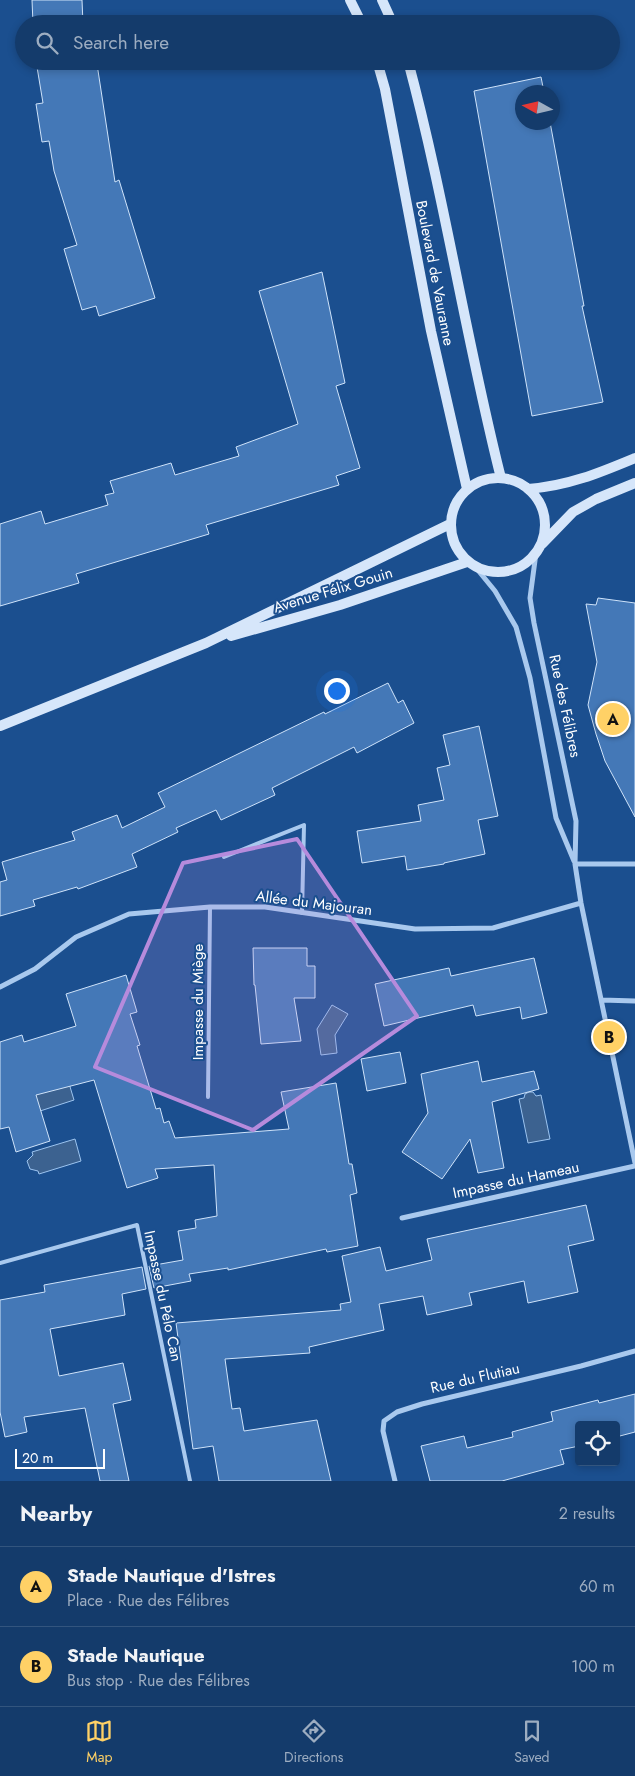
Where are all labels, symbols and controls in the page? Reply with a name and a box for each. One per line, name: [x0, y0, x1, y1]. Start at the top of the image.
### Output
search box: [15, 15, 620, 70]
icon: search: [33, 29, 61, 57]
text: Search here: [73, 29, 169, 56]
north arrow: [515, 85, 560, 130]
street label: Boulevard de Vauranne: [410, 199, 460, 348]
street label: Avenue Félix Gouin: [271, 561, 395, 619]
street label: Rue des Félibres: [543, 653, 587, 759]
your location: [324, 678, 350, 704]
pin: A: [597, 700, 629, 738]
street label: Allée du Majouran: [255, 885, 373, 921]
street label: Impasse du Miège: [187, 944, 209, 1060]
pin: B: [593, 1018, 625, 1056]
street label: Impasse du Hameau: [451, 1156, 581, 1204]
street label: Impasse du Pélo Can: [138, 1228, 188, 1364]
street label: Rue du Flutiau: [428, 1357, 522, 1399]
map controls: [575, 1421, 620, 1466]
button: locate: [575, 1421, 620, 1466]
scale bar: [15, 1446, 105, 1469]
text: 20 m: [22, 1448, 54, 1468]
text: Nearby: [20, 1499, 92, 1529]
text: 2 results: [559, 1502, 615, 1525]
text: Stade Nautique d'Istres: [67, 1562, 276, 1589]
text: A: [30, 1575, 42, 1598]
text: 60 m: [579, 1575, 615, 1598]
text: Place · Rue des Félibres: [67, 1589, 229, 1612]
text: Stade Nautique: [67, 1642, 205, 1669]
text: B: [31, 1655, 41, 1678]
text: 100 m: [571, 1655, 615, 1678]
text: Bus stop · Rue des Félibres: [67, 1669, 250, 1692]
tab: Map: [85, 1717, 113, 1767]
tab: Directions: [284, 1717, 343, 1767]
tab: Saved: [514, 1717, 550, 1767]

